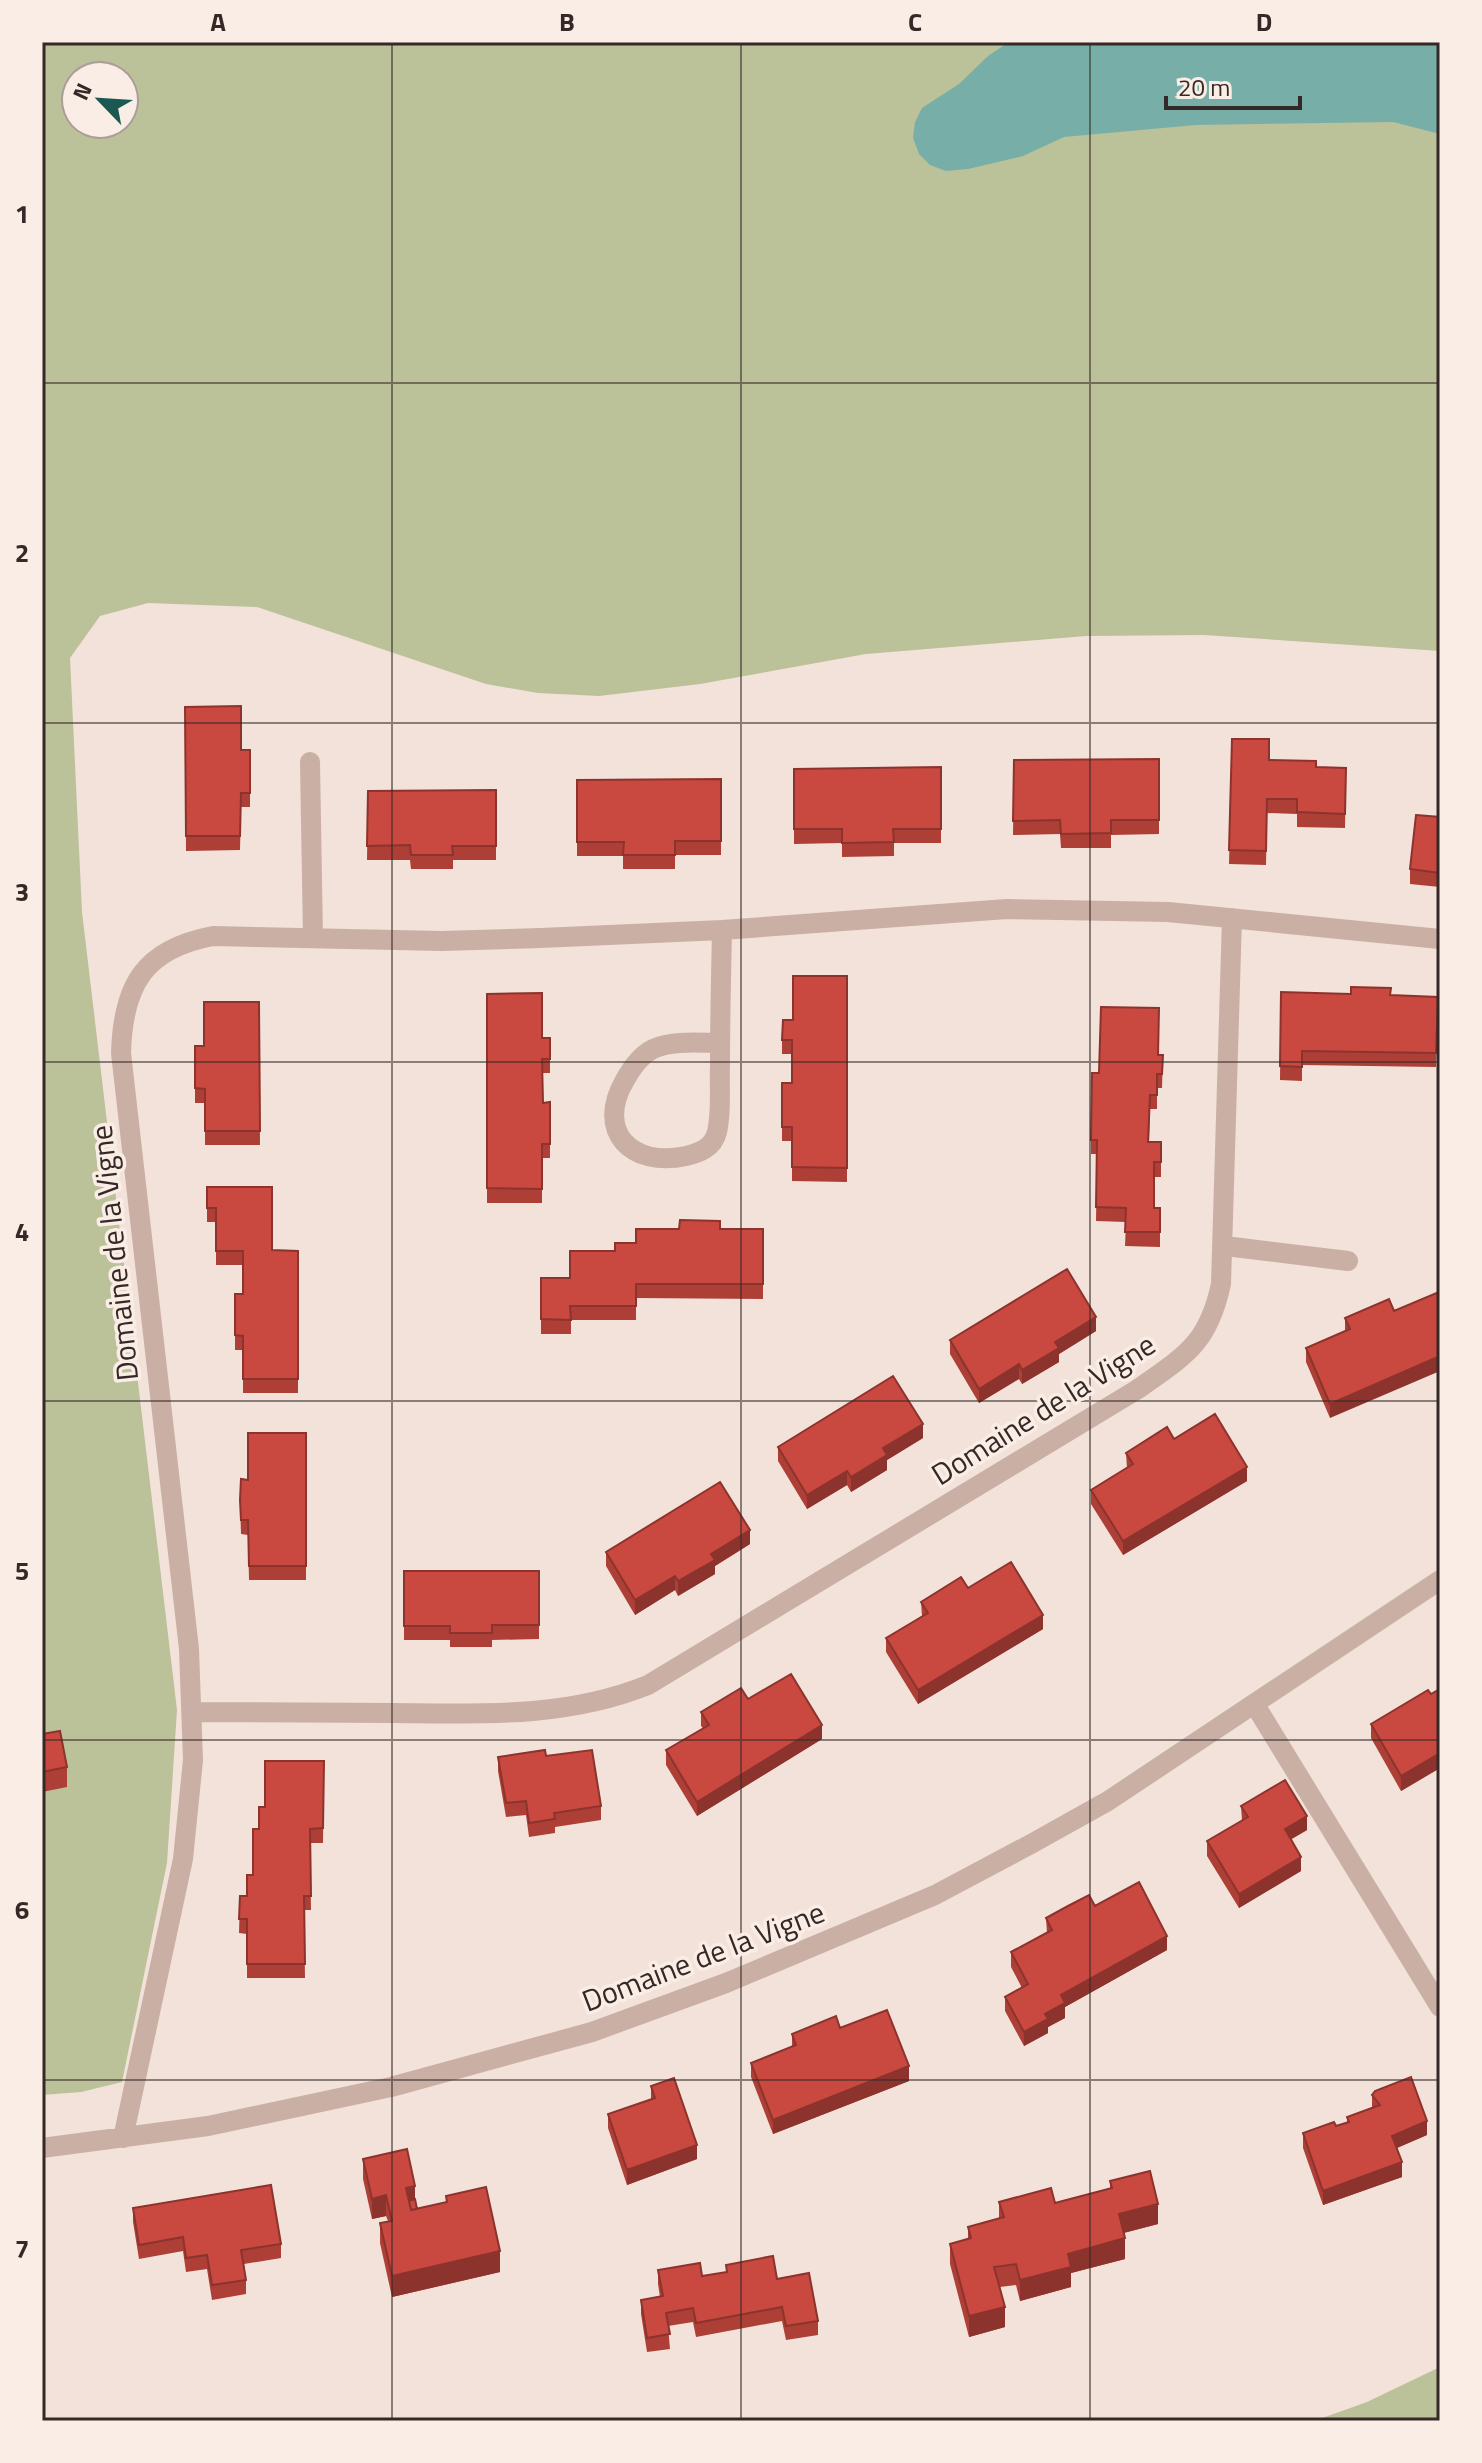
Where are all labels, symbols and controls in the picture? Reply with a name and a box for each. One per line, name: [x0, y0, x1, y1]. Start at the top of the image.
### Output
text: A: [210, 2, 226, 41]
text: B: [559, 2, 575, 41]
text: C: [908, 2, 922, 41]
text: D: [1256, 2, 1272, 41]
north arrow: [60, 60, 140, 140]
scale bar: [1166, 60, 1300, 110]
text: 20 m: [1178, 69, 1230, 105]
text: N: [63, 77, 101, 106]
text: 1: [15, 194, 29, 233]
text: 2: [15, 533, 29, 572]
text: 3: [15, 872, 29, 911]
street label: Domaine de la Vigne: [78, 1123, 150, 1383]
text: 4: [15, 1212, 29, 1251]
street label: Domaine de la Vigne: [922, 1321, 1164, 1497]
text: 5: [15, 1551, 29, 1590]
street label: Domaine de la Vigne: [575, 1889, 831, 2023]
text: 6: [15, 1890, 29, 1929]
text: 7: [15, 2229, 29, 2268]

